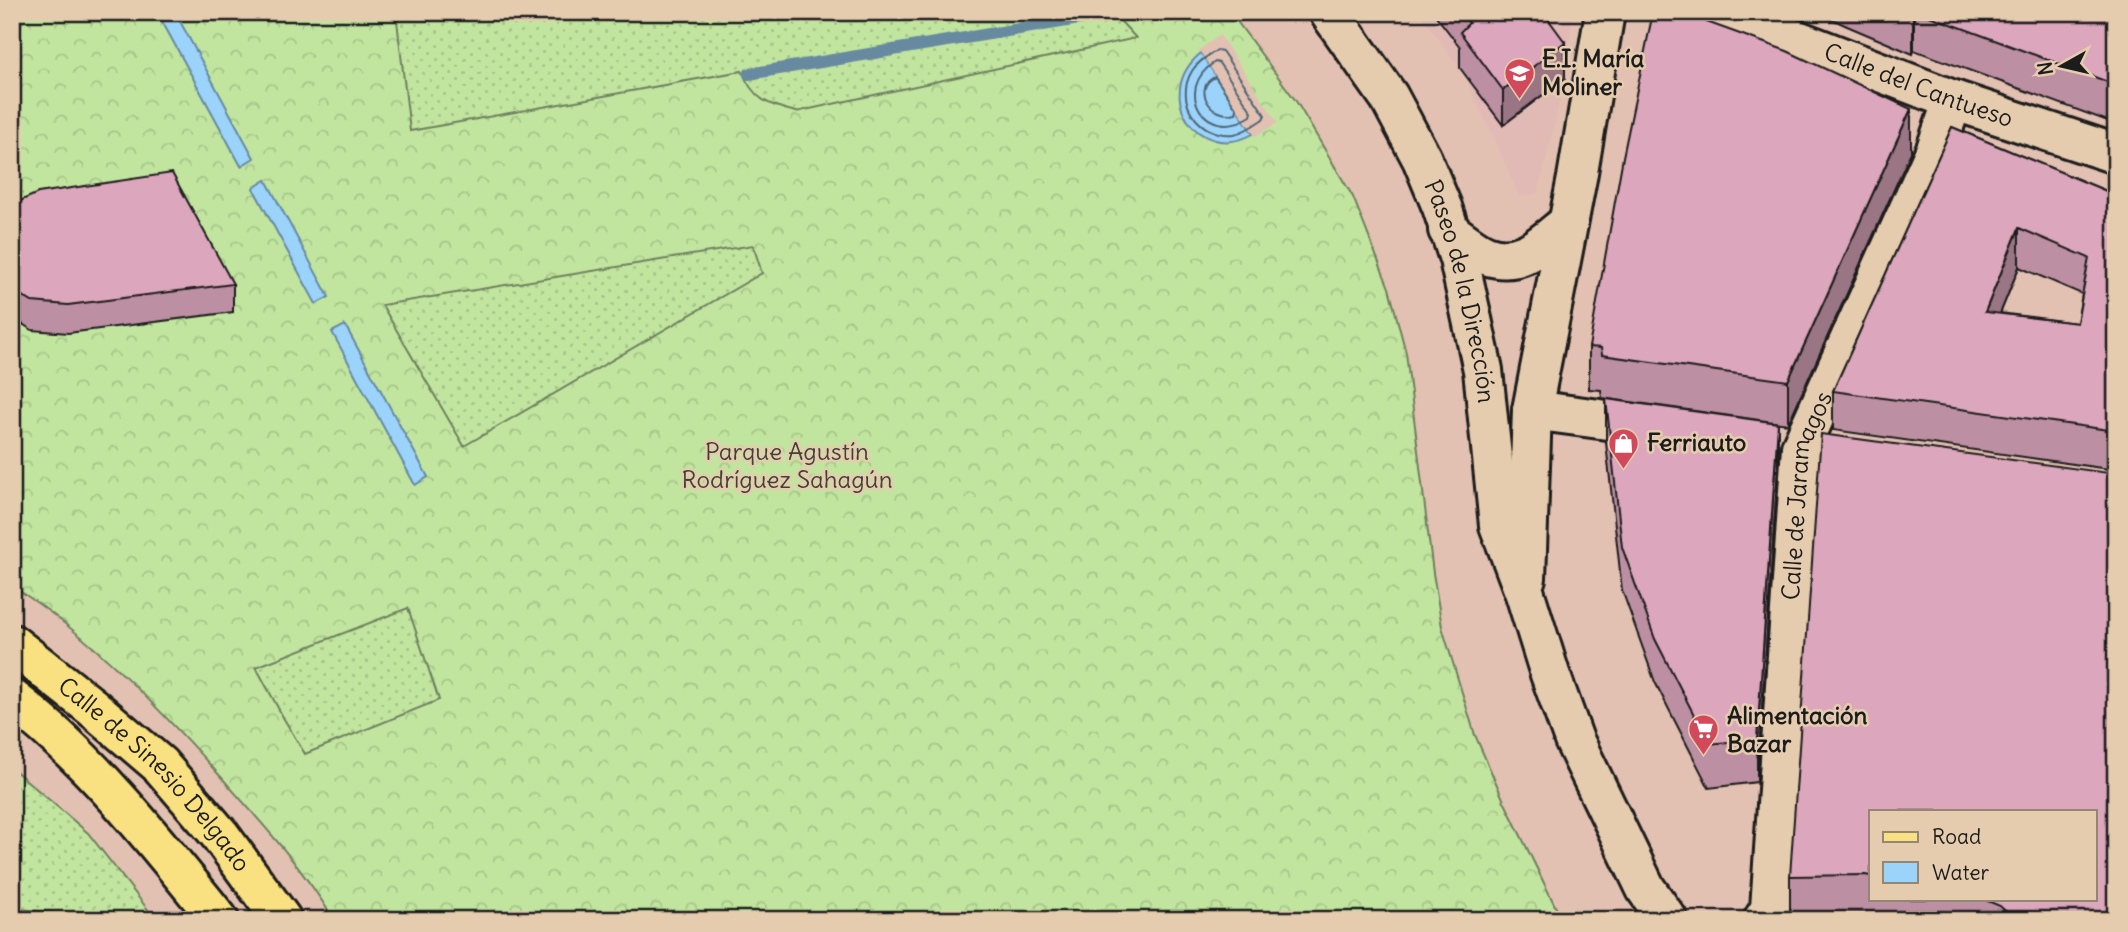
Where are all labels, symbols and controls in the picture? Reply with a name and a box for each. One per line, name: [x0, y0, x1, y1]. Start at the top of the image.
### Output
north arrow: [2026, 32, 2096, 102]
street label: Calle del Cantueso: [1820, 36, 2017, 133]
place label: E.I. María Moliner: [1542, 43, 1644, 101]
school or university icon: E.I. María Moliner: [1502, 56, 1536, 100]
text: N: [2032, 60, 2058, 77]
street label: Paseo de la Dirección: [1418, 175, 1502, 405]
street label: Calle de Jaramagos: [1775, 386, 1838, 601]
shop icon: Ferriauto: [1607, 426, 1641, 470]
place label: Ferriauto: [1647, 427, 1746, 457]
park label: Parque Agustín Rodríguez Sahagún: [681, 436, 893, 494]
street label: Calle de Sinesio Delgado: [53, 670, 258, 877]
place label: Alimentación Bazar: [1727, 700, 1868, 758]
supermarket icon: Alimentación Bazar: [1687, 713, 1721, 757]
legend: [1869, 810, 2096, 900]
text: Road: [1932, 823, 1981, 850]
text: Water: [1932, 859, 1990, 886]

